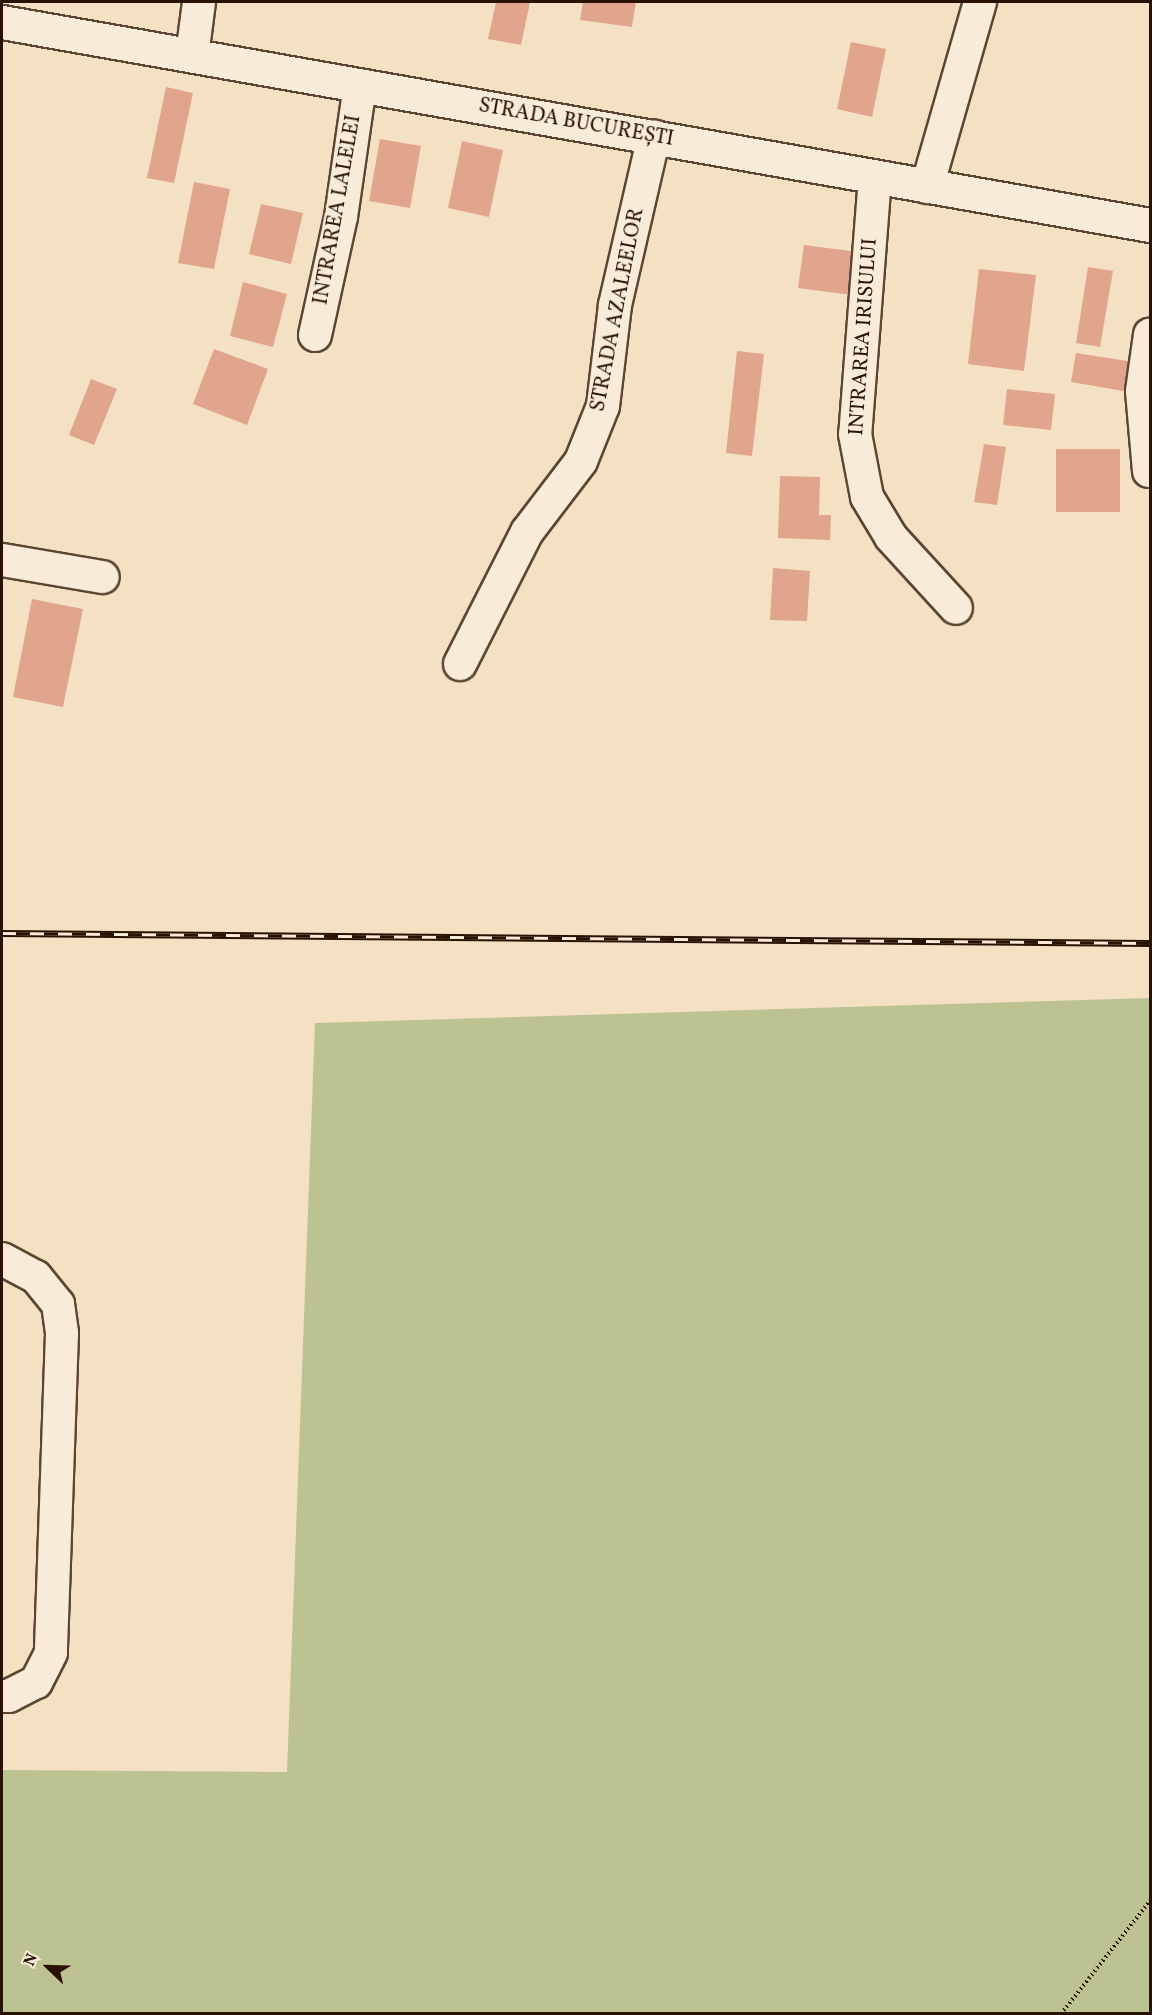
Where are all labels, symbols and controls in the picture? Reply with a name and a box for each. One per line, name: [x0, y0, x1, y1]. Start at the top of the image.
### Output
street label: STRADA BUCUREȘTI: [477, 93, 675, 153]
street label: INTRAREA LALELEI: [309, 113, 367, 307]
street label: STRADA AZALEELOR: [586, 206, 650, 414]
street label: INTRAREA IRISULUI: [845, 237, 883, 437]
north arrow: [18, 1937, 78, 1997]
text: N: [19, 1950, 44, 1970]

